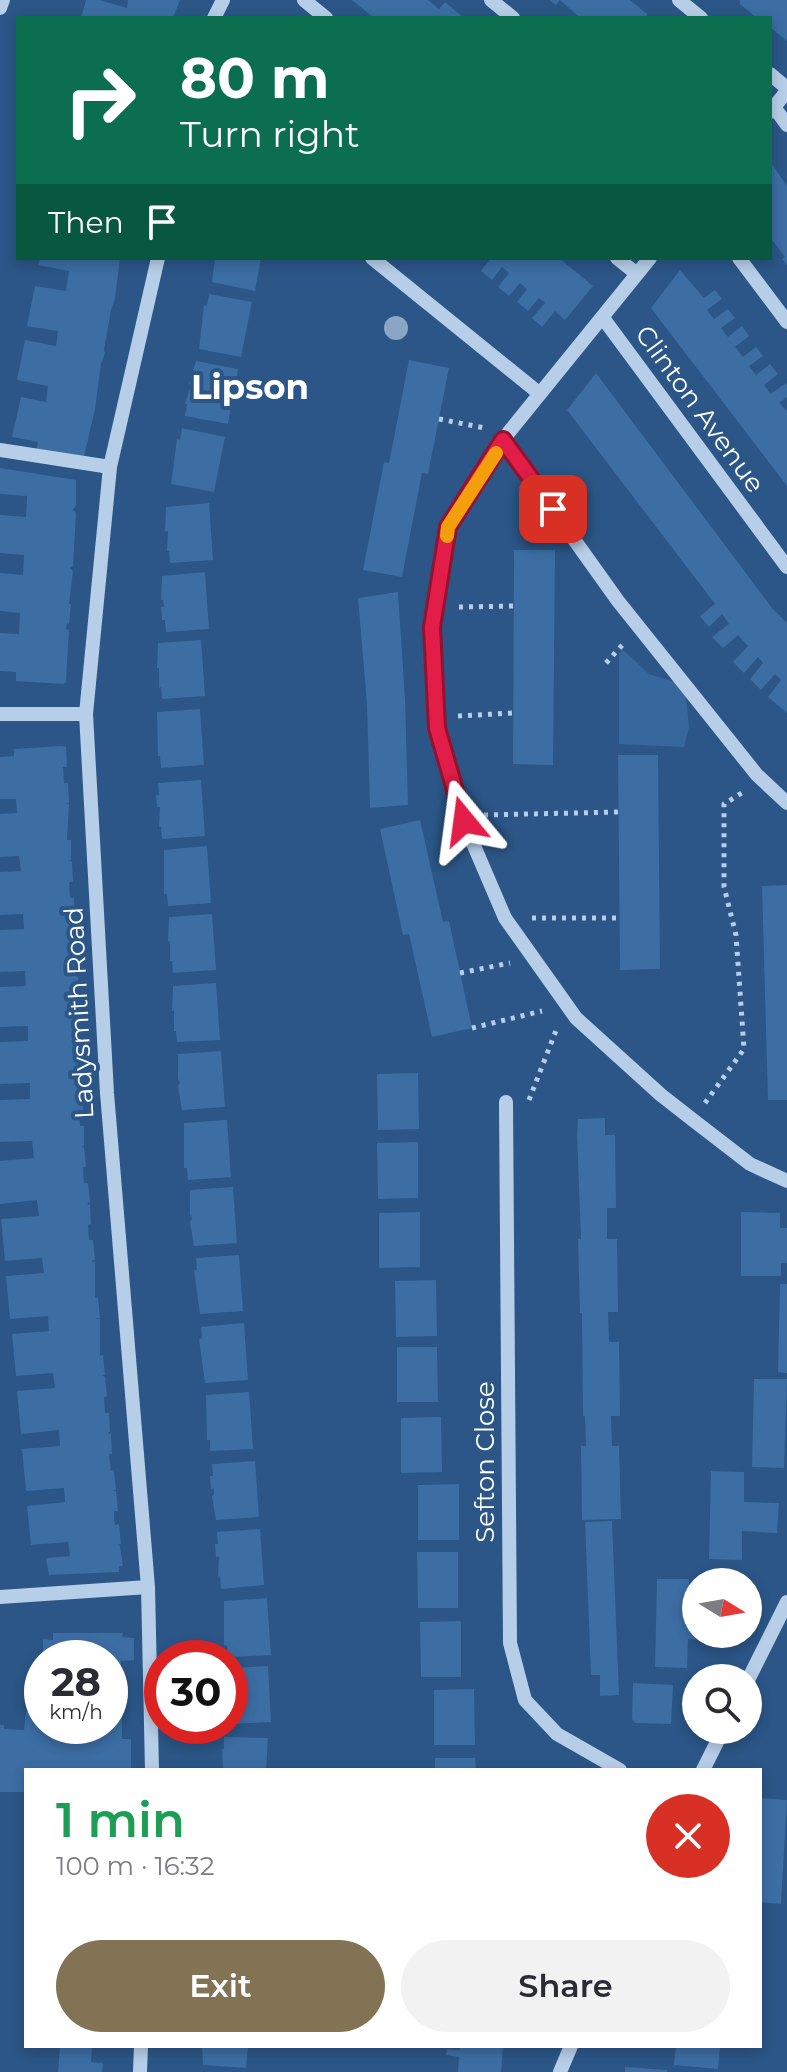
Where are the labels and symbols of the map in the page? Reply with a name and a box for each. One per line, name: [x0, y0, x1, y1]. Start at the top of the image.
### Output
street label: Clinton Avenue: [629, 319, 771, 499]
district label: Lipson: [191, 366, 309, 408]
pin: [519, 475, 587, 543]
position arrow: [422, 779, 506, 863]
street label: Ladysmith Road: [57, 906, 101, 1120]
street label: Sefton Close: [469, 1381, 501, 1543]
north arrow: [682, 1568, 762, 1648]
speed limit sign: 30: [144, 1640, 248, 1744]

